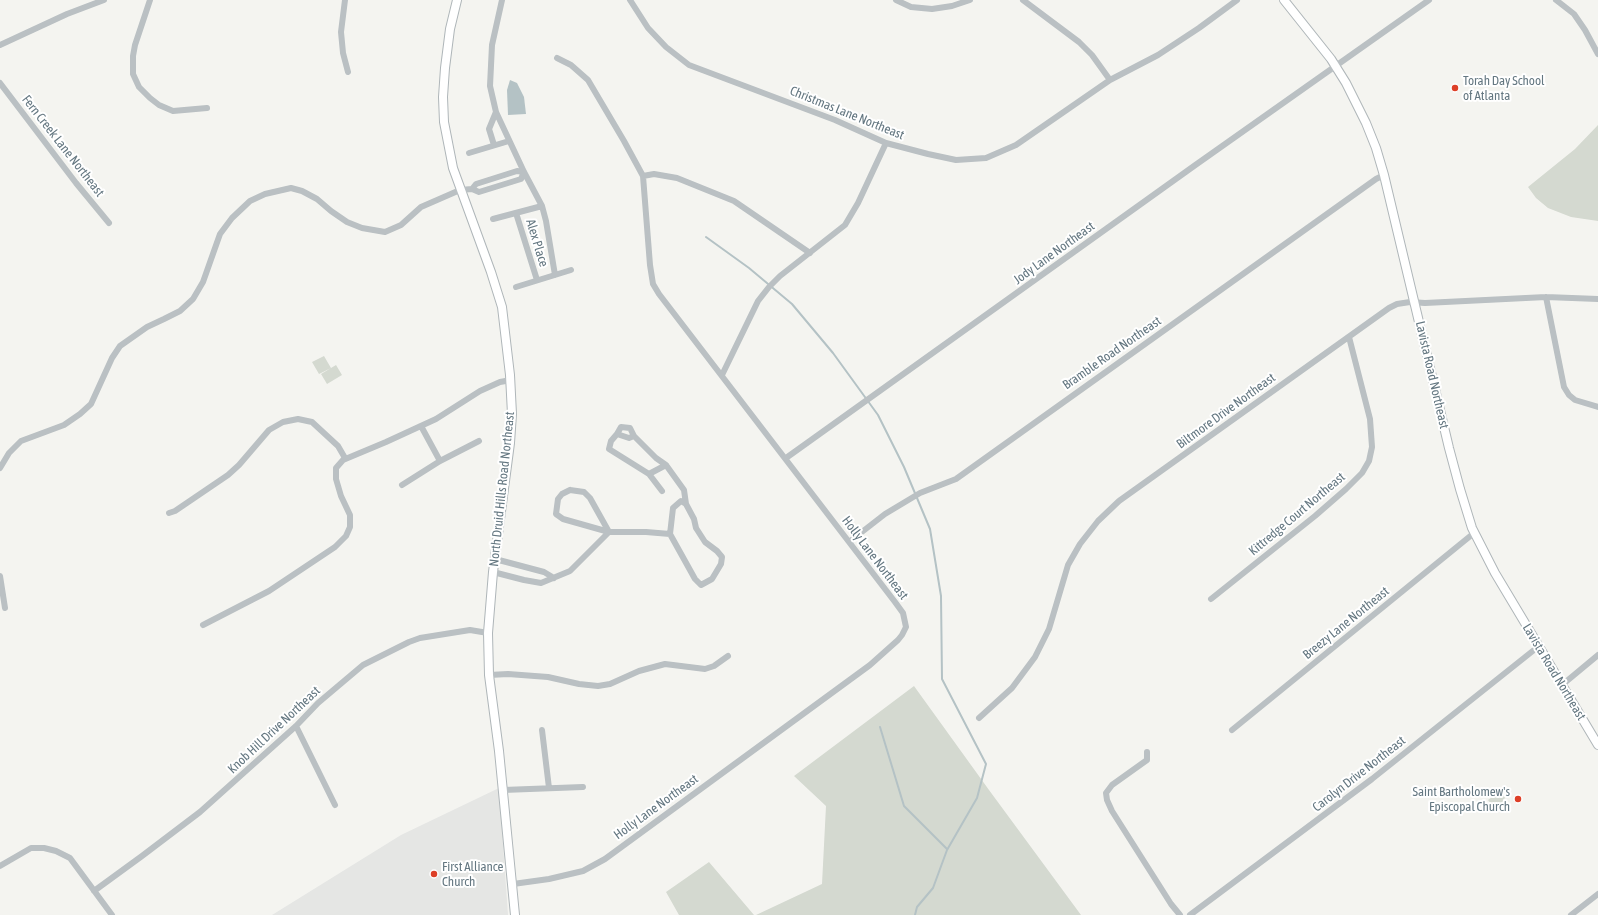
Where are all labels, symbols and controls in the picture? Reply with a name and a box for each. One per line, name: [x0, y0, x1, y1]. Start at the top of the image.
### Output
place label: Torah Day School of Atlanta: [1463, 73, 1544, 104]
street label: Christmas Lane Northeast: [788, 83, 906, 143]
marker: Torah Day School of Atlanta: [1450, 83, 1460, 93]
street label: Fern Creek Lane Northeast: [18, 92, 108, 200]
street label: Alex Place: [522, 217, 552, 269]
street label: Jody Lane Northeast: [1010, 218, 1098, 288]
street label: Bramble Road Northeast: [1060, 313, 1164, 393]
street label: Lavista Road Northeast: [1412, 320, 1452, 430]
street label: Biltmore Drive Northeast: [1174, 370, 1278, 452]
street label: North Druid Hills Road Northeast: [486, 411, 518, 567]
street label: Kittredge Court Northeast: [1246, 469, 1348, 559]
street label: Holly Lane Northeast: [839, 513, 911, 603]
street label: Breezy Lane Northeast: [1300, 583, 1392, 663]
street label: Lavista Road Northeast: [1519, 621, 1589, 723]
street label: Knob Hill Drive Northeast: [225, 683, 323, 777]
street label: Carolyn Drive Northeast: [1310, 733, 1408, 815]
street label: Holly Lane Northeast: [611, 771, 701, 843]
place label: Saint Bartholomew's Episcopal Church: [1413, 784, 1510, 815]
marker: Saint Bartholomew's Episcopal Church: [1513, 794, 1523, 804]
place label: First Alliance Church: [442, 859, 503, 890]
marker: First Alliance Church: [429, 869, 439, 879]

